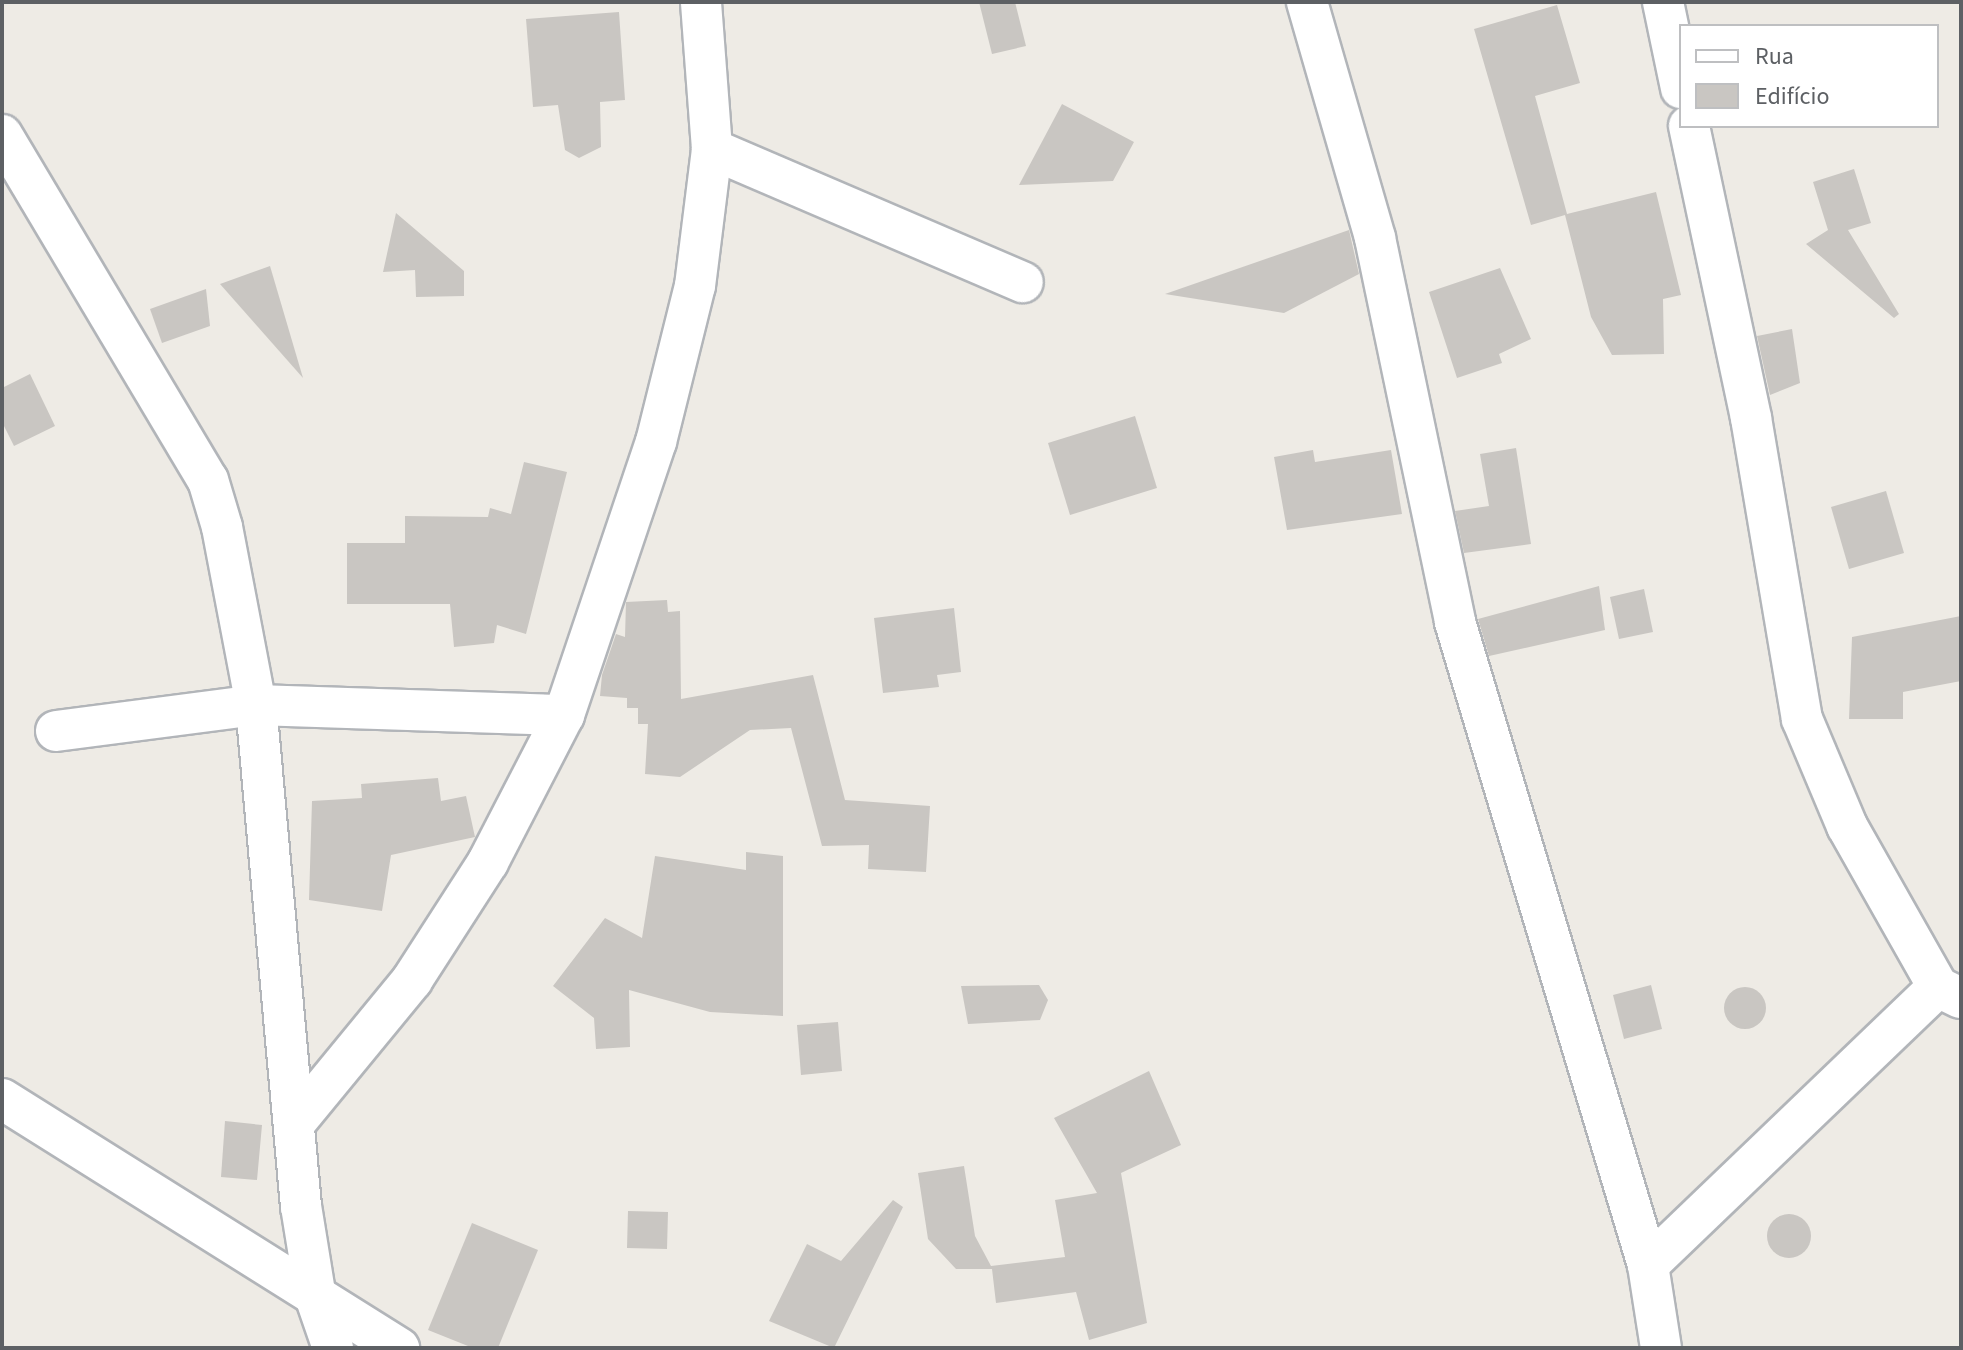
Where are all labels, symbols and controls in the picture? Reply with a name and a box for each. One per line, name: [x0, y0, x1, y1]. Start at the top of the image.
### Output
legend: [1679, 24, 1939, 128]
text: Rua: [1755, 39, 1794, 74]
text: Edifício: [1755, 79, 1829, 114]

